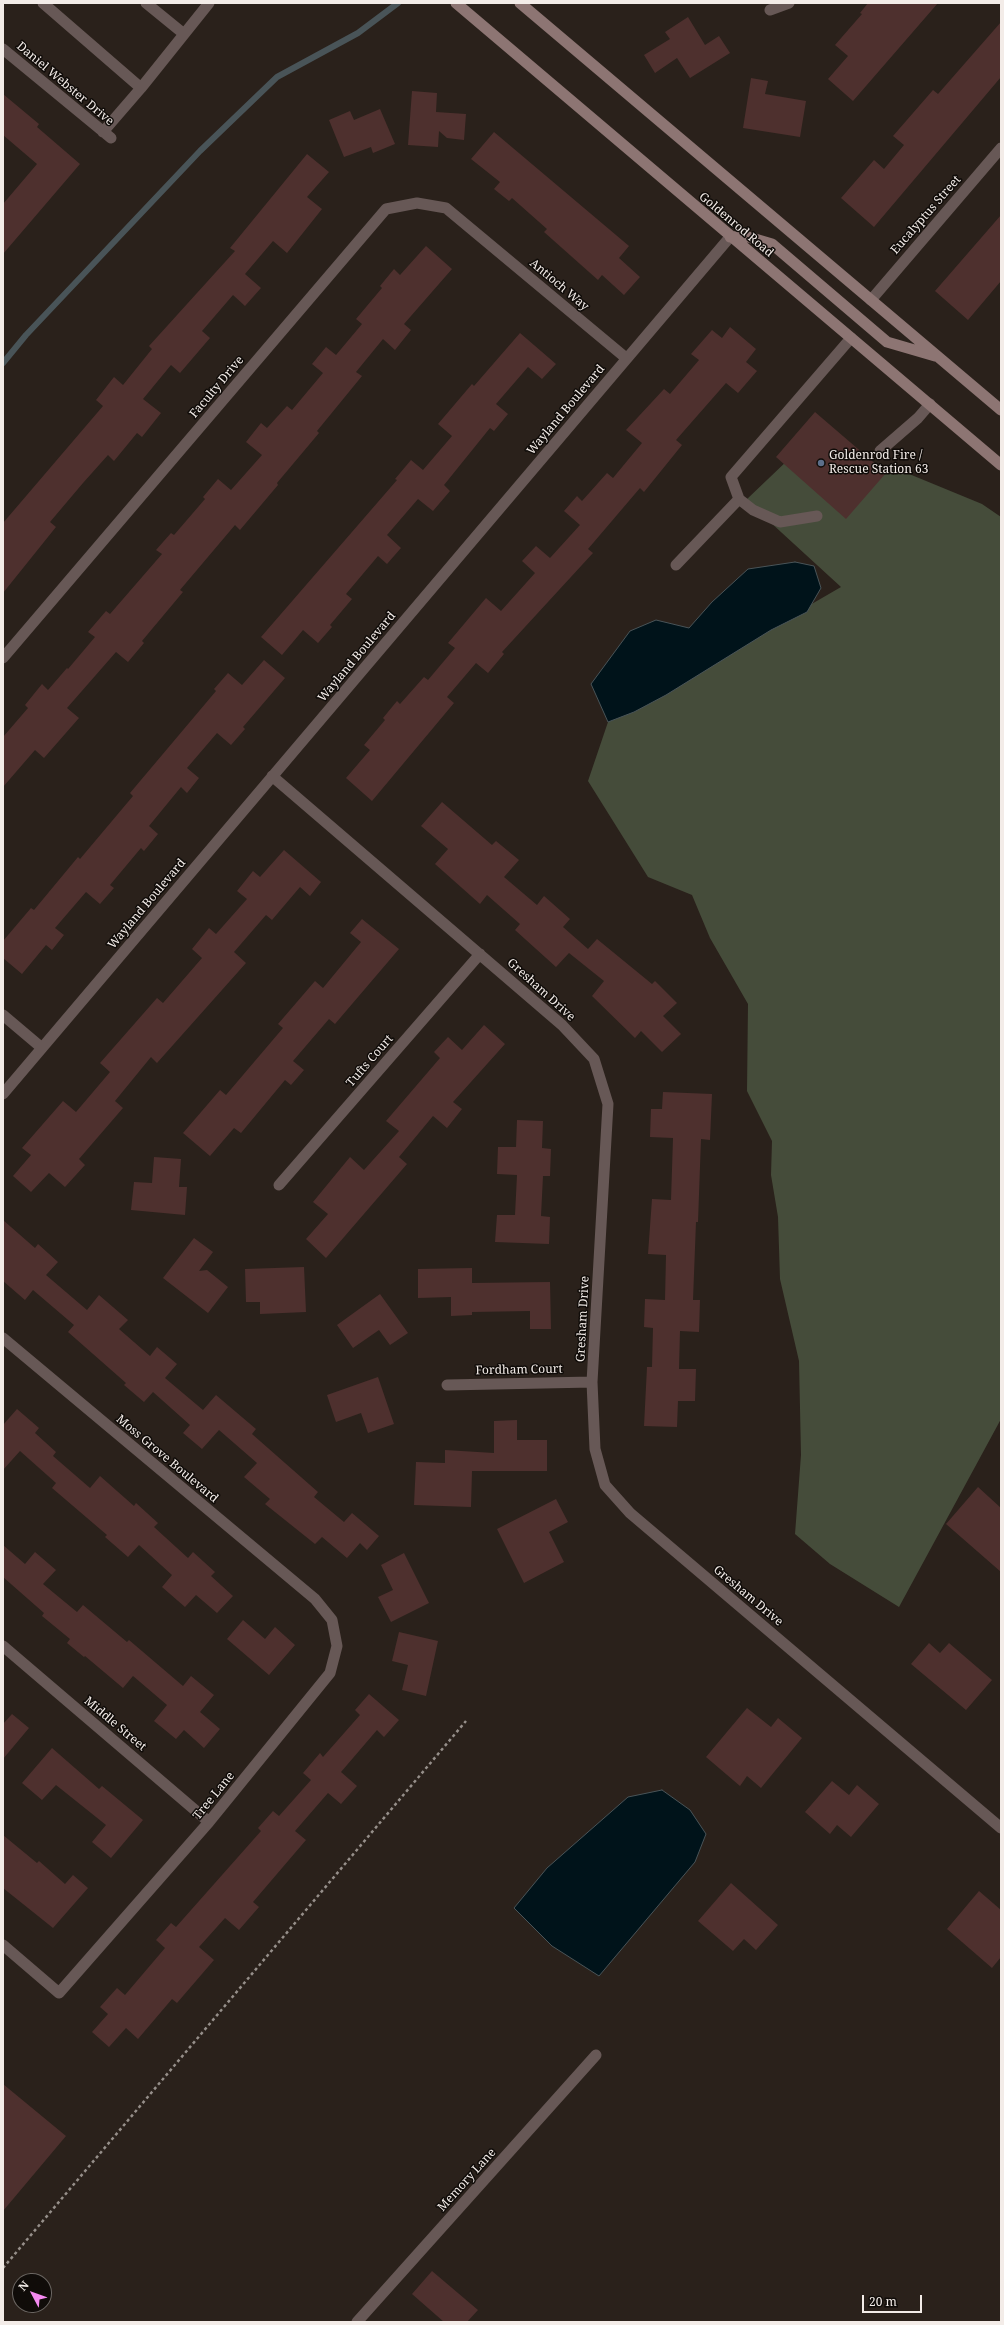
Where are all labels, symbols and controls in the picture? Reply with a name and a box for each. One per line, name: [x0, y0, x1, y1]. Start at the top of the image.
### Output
street label: Daniel Webster Drive: [14, 39, 116, 129]
street label: Eucalyptus Street: [888, 173, 964, 257]
street label: Goldenrod Road: [696, 190, 776, 260]
street label: Antioch Way: [526, 256, 592, 314]
street label: Faculty Drive: [187, 353, 247, 421]
street label: Wayland Boulevard: [524, 362, 608, 458]
place label: Goldenrod Fire / Rescue Station 63: [829, 449, 929, 477]
marker: Goldenrod Fire / Rescue Station 63: [816, 458, 826, 468]
street label: Wayland Boulevard: [315, 609, 399, 705]
street label: Wayland Boulevard: [105, 856, 189, 952]
street label: Gresham Drive: [504, 956, 578, 1024]
street label: Tufts Court: [344, 1032, 396, 1090]
street label: Gresham Drive: [574, 1275, 592, 1363]
street label: Fordham Court: [475, 1362, 563, 1378]
street label: Moss Grove Boulevard: [113, 1412, 221, 1506]
street label: Gresham Drive: [710, 1563, 786, 1629]
street label: Middle Street: [81, 1694, 149, 1754]
street label: Tree Lane: [190, 1769, 238, 1823]
street label: Memory Lane: [435, 2145, 499, 2215]
north arrow: [12, 2273, 52, 2313]
text: N: [15, 2277, 32, 2294]
scale bar: [864, 2287, 924, 2313]
text: 20 m: [869, 2293, 897, 2310]

